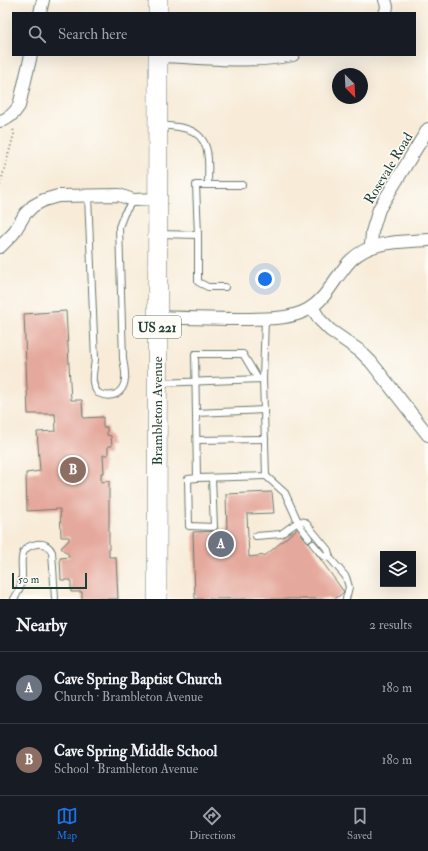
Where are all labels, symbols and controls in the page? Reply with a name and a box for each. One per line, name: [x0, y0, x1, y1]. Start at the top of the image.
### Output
search box: [12, 12, 416, 56]
icon: search: [26, 23, 48, 45]
text: Search here: [58, 25, 127, 44]
north arrow: [332, 68, 368, 104]
street label: Rosevale Road: [360, 129, 417, 207]
your location: [255, 269, 275, 289]
road number: US 221: [133, 316, 181, 338]
street label: Brambleton Avenue: [149, 356, 166, 465]
pin: B: [60, 455, 86, 485]
pin: A: [208, 529, 234, 559]
map controls: [380, 551, 416, 587]
button: layers: [380, 551, 416, 587]
scale bar: [12, 571, 87, 590]
text: 50 m: [18, 573, 39, 586]
text: Nearby: [16, 615, 67, 636]
text: 2 results: [369, 617, 412, 633]
text: Cave Spring Baptist Church: [54, 670, 222, 689]
text: A: [25, 680, 33, 696]
text: 180 m: [382, 680, 412, 696]
text: Church · Brambleton Avenue: [54, 689, 203, 705]
text: Cave Spring Middle School: [54, 742, 217, 761]
text: B: [25, 752, 33, 768]
text: 180 m: [382, 752, 412, 768]
text: School · Brambleton Avenue: [54, 761, 198, 777]
tab: Map: [56, 805, 78, 842]
tab: Directions: [189, 805, 236, 842]
tab: Saved: [347, 805, 372, 842]

